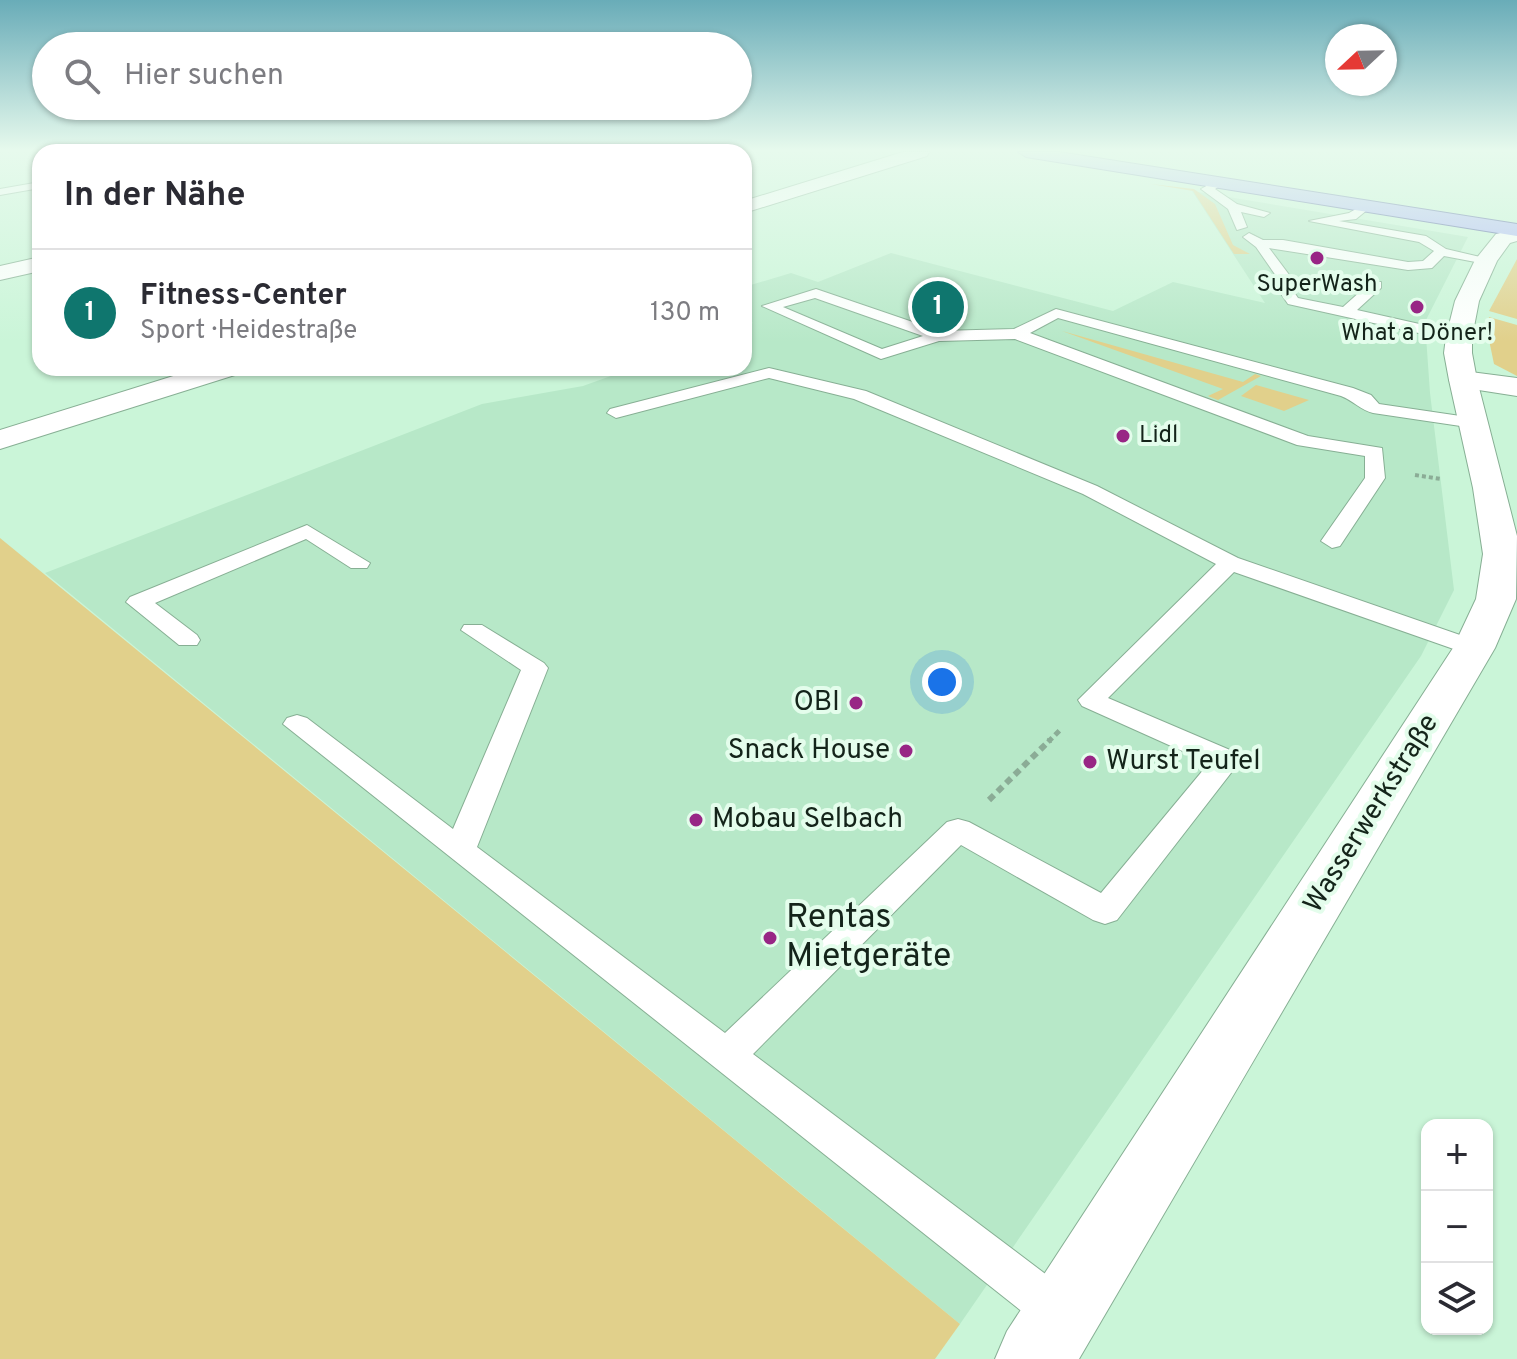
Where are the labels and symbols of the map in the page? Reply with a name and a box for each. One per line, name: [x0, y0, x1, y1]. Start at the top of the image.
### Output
north arrow: [1325, 24, 1397, 96]
marker: SuperWash: [1308, 249, 1326, 267]
place label: SuperWash: [1256, 270, 1378, 300]
pin: 1: [912, 277, 964, 337]
marker: What a Döner!: [1408, 298, 1426, 316]
place label: What a Döner!: [1341, 319, 1493, 349]
place label: Lidl: [1139, 421, 1178, 451]
marker: Lidl: [1114, 427, 1132, 445]
your location: [922, 662, 962, 702]
place label: OBI: [794, 685, 840, 721]
marker: OBI: [847, 694, 865, 712]
street label: Wasserwerkstraße: [1296, 708, 1448, 920]
place label: Snack House: [728, 733, 890, 769]
marker: Snack House: [897, 742, 915, 760]
place label: Wurst Teufel: [1106, 744, 1261, 780]
marker: Wurst Teufel: [1081, 753, 1099, 771]
place label: Mobau Selbach: [712, 802, 903, 838]
marker: Mobau Selbach: [687, 811, 705, 829]
place label: Rentas Mietgeräte: [786, 897, 951, 979]
marker: Rentas Mietgeräte: [761, 929, 779, 947]

